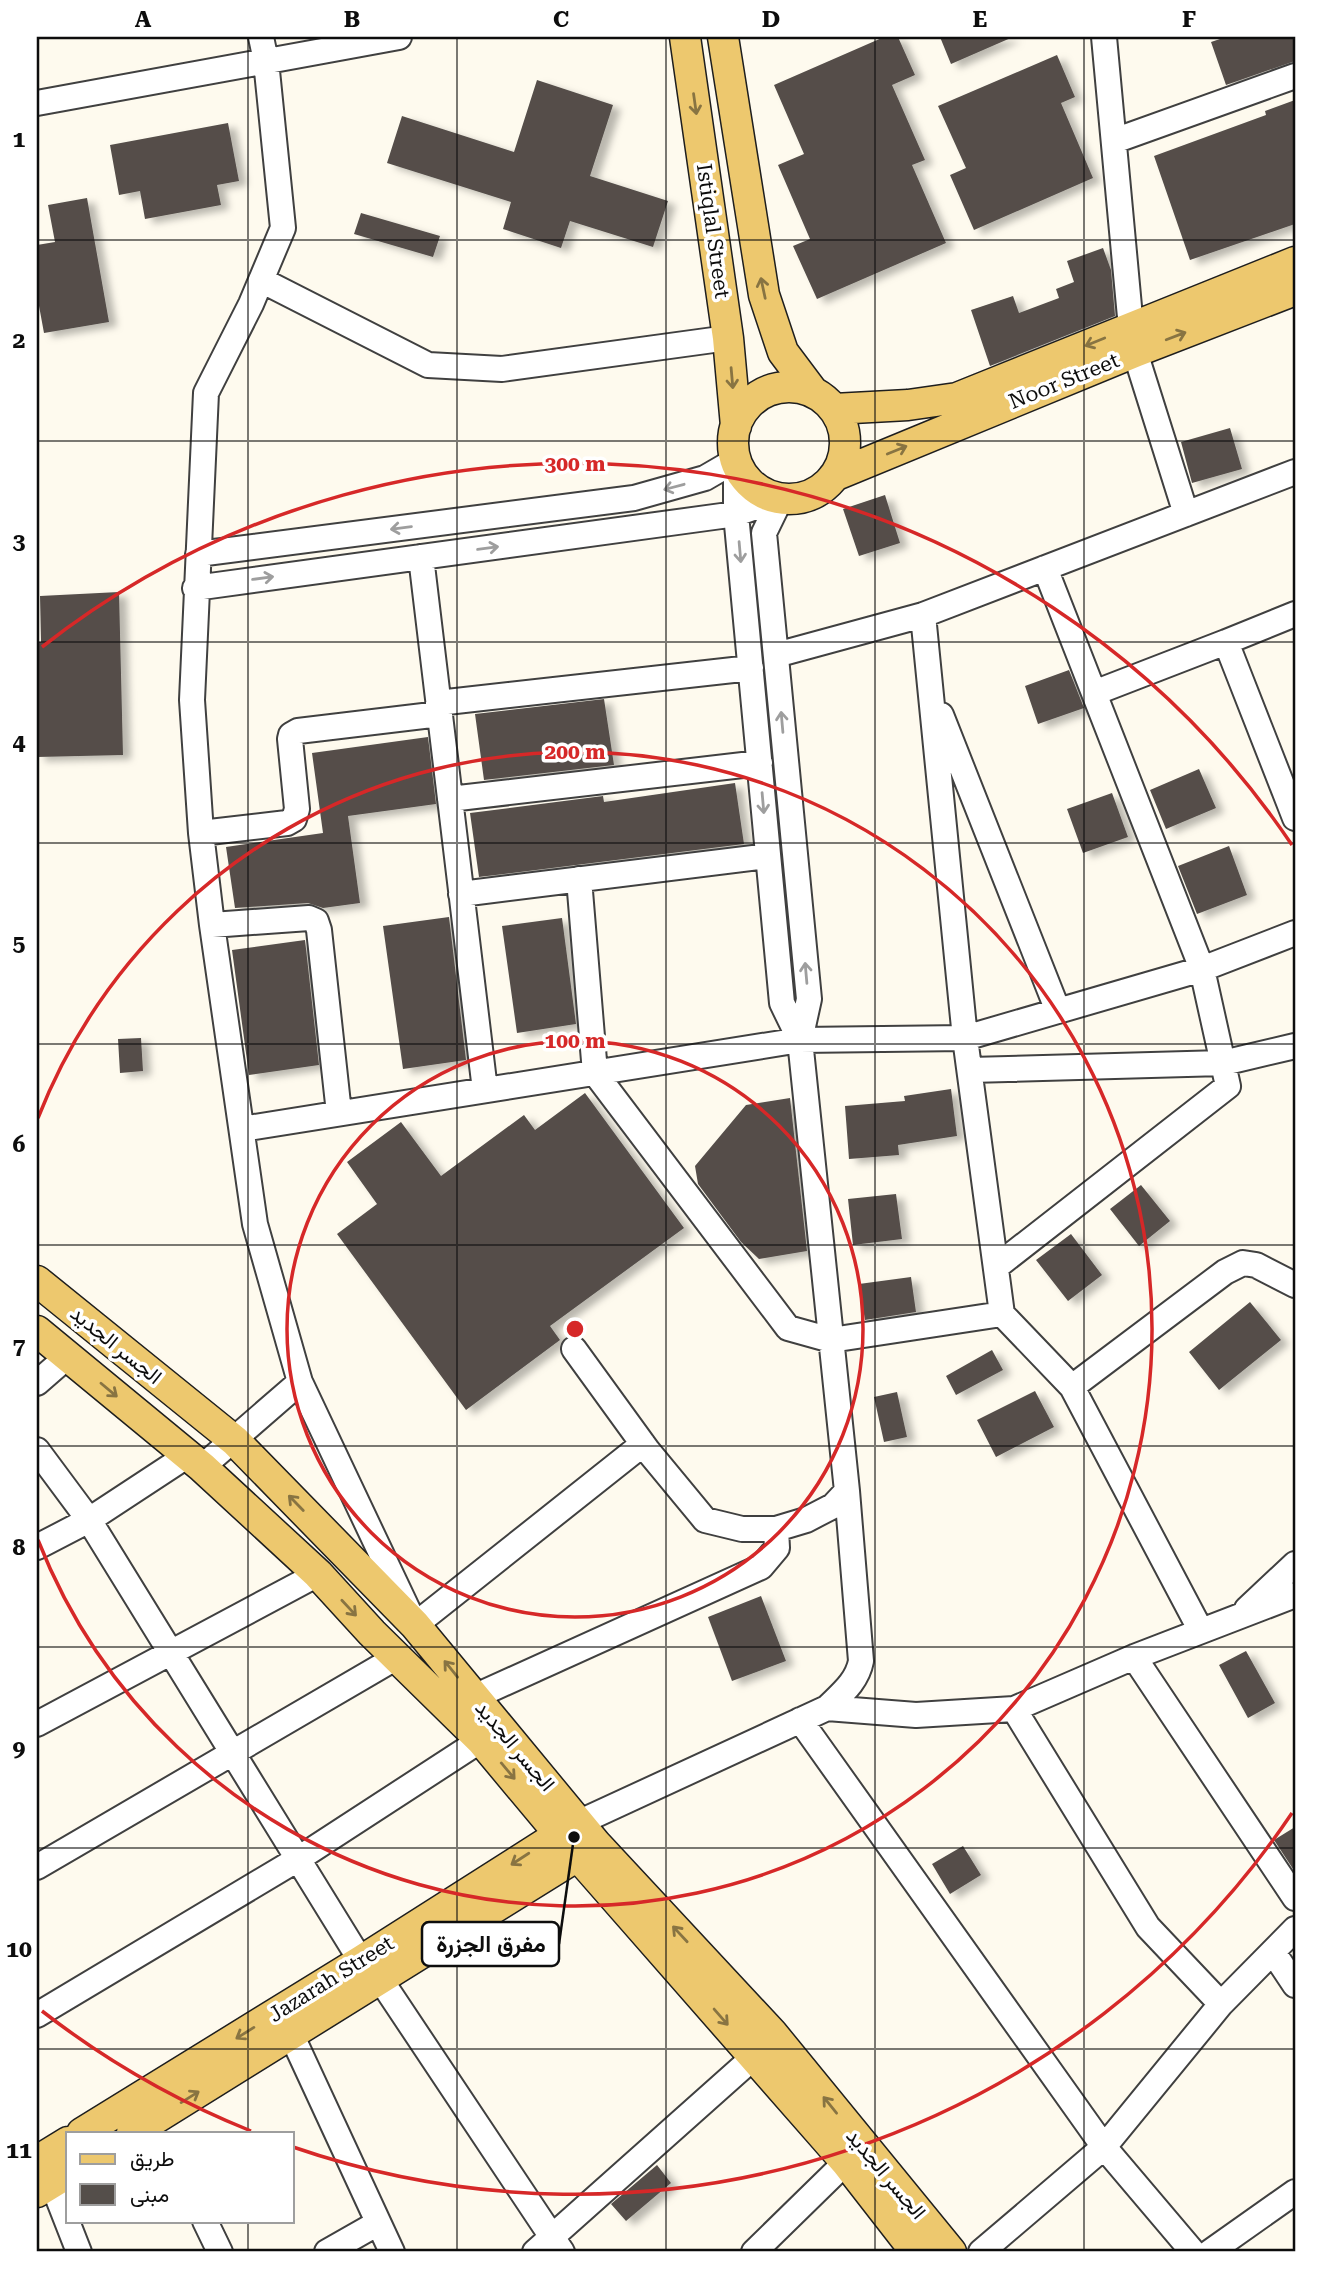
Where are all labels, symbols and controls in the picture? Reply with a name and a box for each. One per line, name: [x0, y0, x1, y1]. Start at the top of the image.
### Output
text: A: [135, 6, 152, 33]
text: B: [344, 6, 360, 33]
text: C: [553, 6, 569, 33]
text: D: [762, 6, 780, 33]
text: E: [973, 6, 987, 33]
text: F: [1182, 6, 1196, 33]
one-way arrow: [689, 92, 702, 115]
text: 1: [13, 126, 26, 153]
street label: Istiqlal Street: [692, 162, 734, 300]
one-way arrow: [756, 277, 770, 300]
text: 2: [13, 327, 25, 354]
one-way arrow: [1164, 329, 1186, 341]
one-way arrow: [1085, 336, 1107, 349]
street label: Noor Street: [1005, 348, 1123, 414]
one-way arrow: [726, 367, 739, 389]
one-way arrow: [886, 443, 908, 456]
text: 300 m: [545, 452, 605, 476]
one-way arrow: [663, 481, 686, 494]
one-way arrow: [390, 521, 413, 534]
text: 3: [13, 528, 26, 555]
one-way arrow: [477, 541, 499, 554]
one-way arrow: [734, 541, 747, 563]
one-way arrow: [251, 572, 274, 585]
one-way arrow: [775, 711, 788, 734]
text: 4: [13, 729, 26, 756]
text: 200 m: [545, 740, 605, 764]
one-way arrow: [757, 791, 770, 814]
text: 5: [13, 930, 26, 957]
one-way arrow: [799, 962, 812, 984]
text: 100 m: [545, 1029, 605, 1053]
text: 6: [13, 1131, 26, 1158]
street label: الجسر الجديد: [65, 1301, 166, 1390]
centre of rings: [563, 1317, 587, 1341]
text: 7: [13, 1333, 26, 1360]
one-way arrow: [99, 1382, 117, 1397]
one-way arrow: [288, 1495, 305, 1512]
text: 8: [13, 1534, 26, 1561]
one-way arrow: [341, 1599, 358, 1616]
one-way arrow: [444, 1661, 459, 1679]
street label: الجسر الجديد: [470, 1696, 560, 1797]
text: 9: [13, 1735, 26, 1762]
one-way arrow: [500, 1762, 516, 1780]
one-way arrow: [511, 1853, 531, 1867]
callout: مفرق الجزرة: [422, 1922, 559, 1966]
one-way arrow: [672, 1925, 688, 1943]
street label: Jazarah Street: [264, 1931, 398, 2027]
text: مفرق الجزرة: [436, 1931, 546, 1959]
text: 10: [6, 1936, 32, 1963]
one-way arrow: [713, 2008, 729, 2026]
one-way arrow: [236, 2025, 255, 2040]
one-way arrow: [179, 2090, 199, 2104]
one-way arrow: [822, 2097, 838, 2115]
street label: الجسر الجديد: [841, 2124, 931, 2225]
legend: [66, 2132, 294, 2222]
text: 11: [6, 2137, 32, 2164]
text: طريق: [130, 2147, 175, 2172]
text: مبنى: [130, 2183, 169, 2207]

